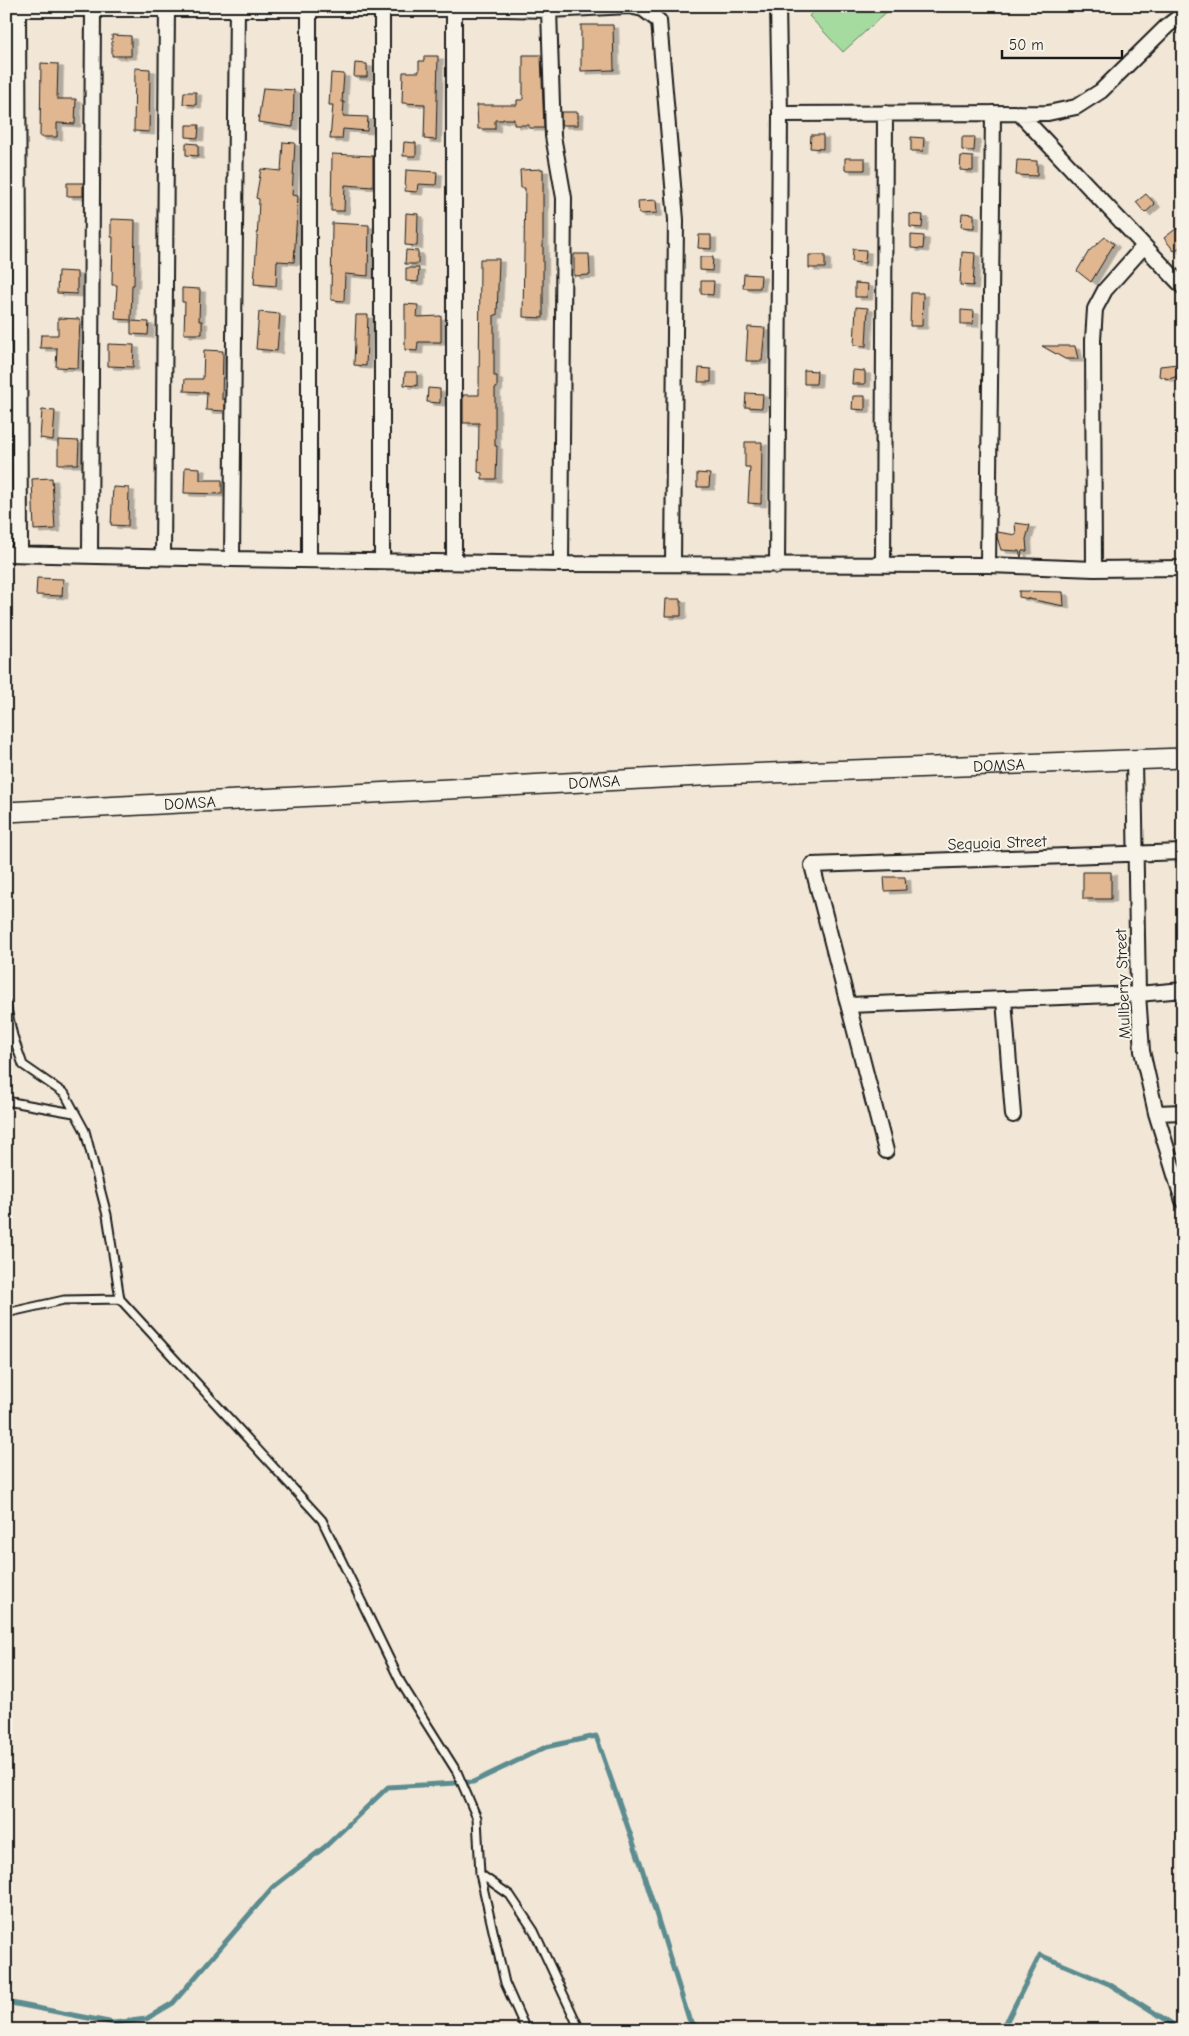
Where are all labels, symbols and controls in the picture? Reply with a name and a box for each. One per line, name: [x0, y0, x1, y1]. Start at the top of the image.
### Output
scale bar: [1002, 28, 1122, 60]
text: 50 m: [1009, 36, 1044, 54]
street label: DOMSA: [973, 756, 1025, 776]
street label: DOMSA: [568, 772, 621, 793]
street label: DOMSA: [163, 793, 216, 814]
street label: Sequoia Street: [947, 832, 1047, 854]
street label: Mullberry Street: [1112, 928, 1134, 1039]

